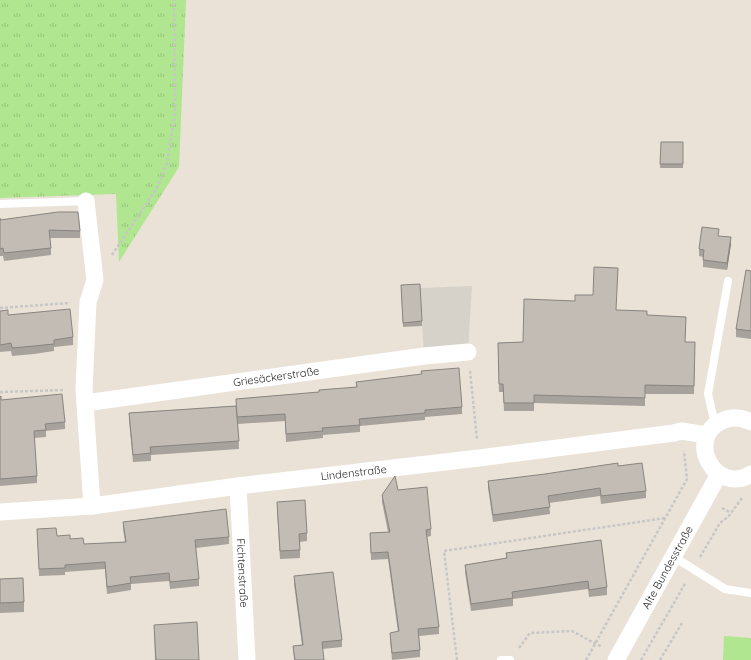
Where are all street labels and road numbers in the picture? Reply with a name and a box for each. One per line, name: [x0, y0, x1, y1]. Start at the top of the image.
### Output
street label: Griesäckerstraße: [232, 364, 320, 389]
street label: Lindenstraße: [320, 462, 387, 483]
street label: Alte Bundesstraße: [639, 523, 696, 611]
street label: Fichtenstraße: [234, 538, 251, 608]

